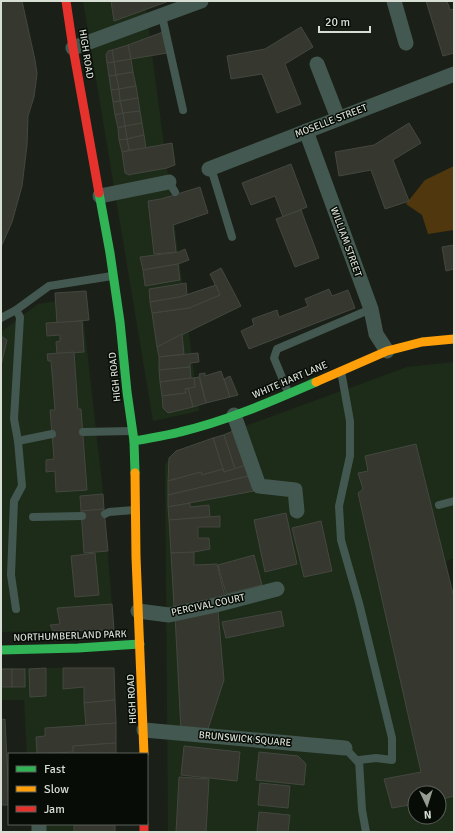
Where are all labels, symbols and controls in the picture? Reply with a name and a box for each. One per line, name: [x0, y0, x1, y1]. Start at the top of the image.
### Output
scale bar: [319, 8, 370, 34]
text: 20 m: [325, 15, 350, 30]
street label: HIGH ROAD: [76, 28, 96, 80]
street label: MOSELLE STREET: [293, 102, 369, 140]
street label: WILLIAM STREET: [328, 205, 364, 279]
street label: HIGH ROAD: [106, 352, 124, 402]
street label: WHITE HART LANE: [251, 359, 330, 401]
street label: PERCIVAL COURT: [170, 591, 246, 619]
street label: NORTHUMBERLAND PARK: [13, 628, 127, 644]
street label: HIGH ROAD: [125, 674, 139, 724]
street label: BRUNSWICK SQUARE: [198, 729, 292, 749]
legend: [8, 753, 148, 825]
text: Fast: [44, 762, 65, 777]
text: Slow: [44, 782, 69, 797]
north arrow: [407, 785, 447, 825]
text: Jam: [44, 802, 65, 817]
text: N: [423, 808, 432, 821]

